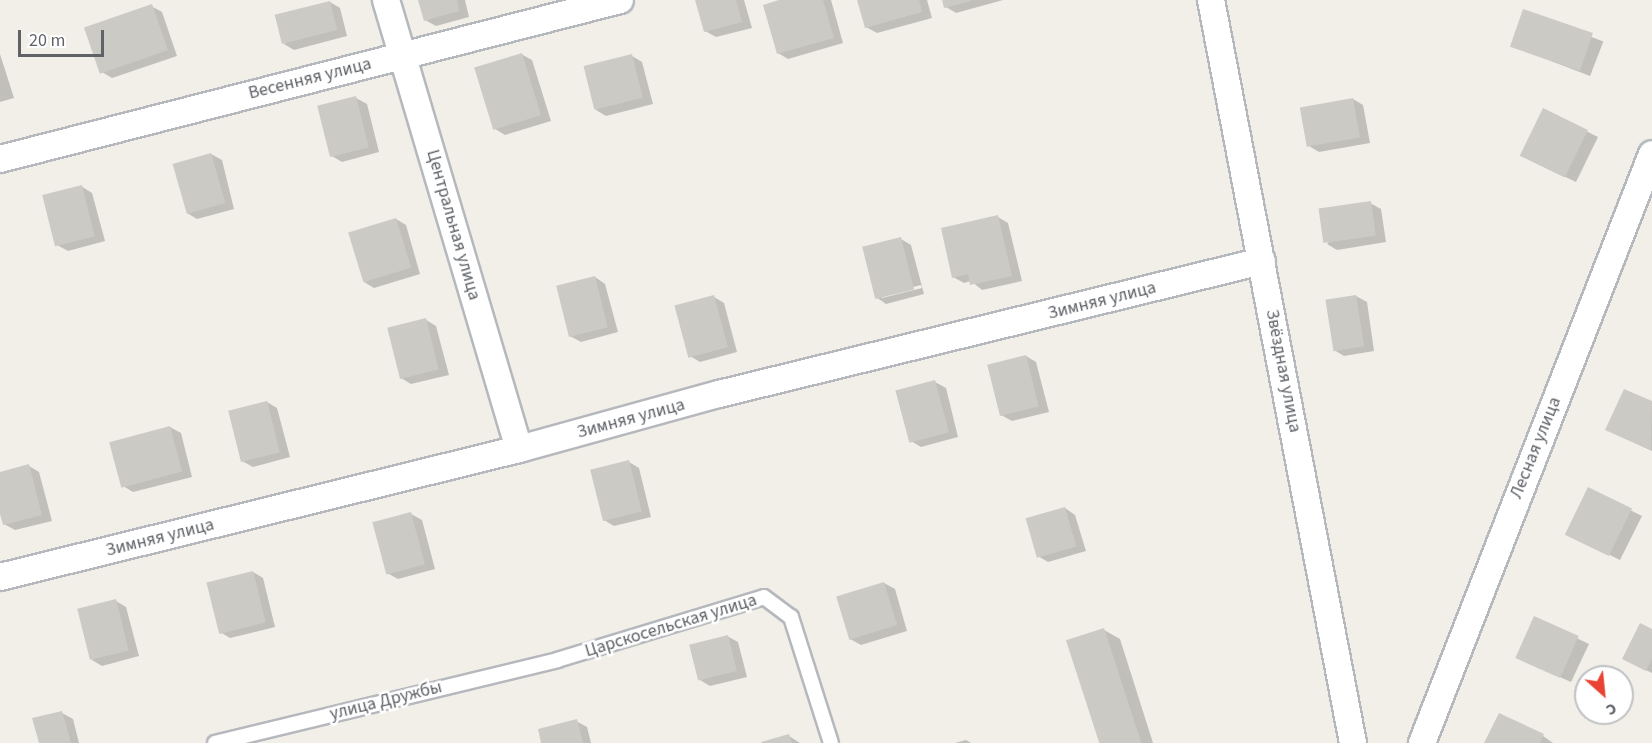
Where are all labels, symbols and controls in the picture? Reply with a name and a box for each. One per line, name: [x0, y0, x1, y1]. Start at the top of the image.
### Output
scale bar: [21, 18, 106, 56]
text: 20 m: [29, 28, 65, 53]
street label: Весенняя улица: [246, 53, 374, 105]
street label: Центральная улица: [421, 147, 485, 303]
street label: Зимняя улица: [1046, 277, 1158, 325]
street label: Звёздная улица: [1260, 308, 1306, 434]
street label: Зимняя улица: [575, 394, 687, 444]
street label: Лесная улица: [1506, 394, 1566, 502]
street label: Зимняя улица: [104, 514, 216, 562]
street label: Царскосельская улица: [582, 590, 760, 662]
north arrow: [1574, 665, 1634, 725]
street label: улица Дружбы: [328, 677, 444, 725]
text: С: [1602, 697, 1620, 721]

